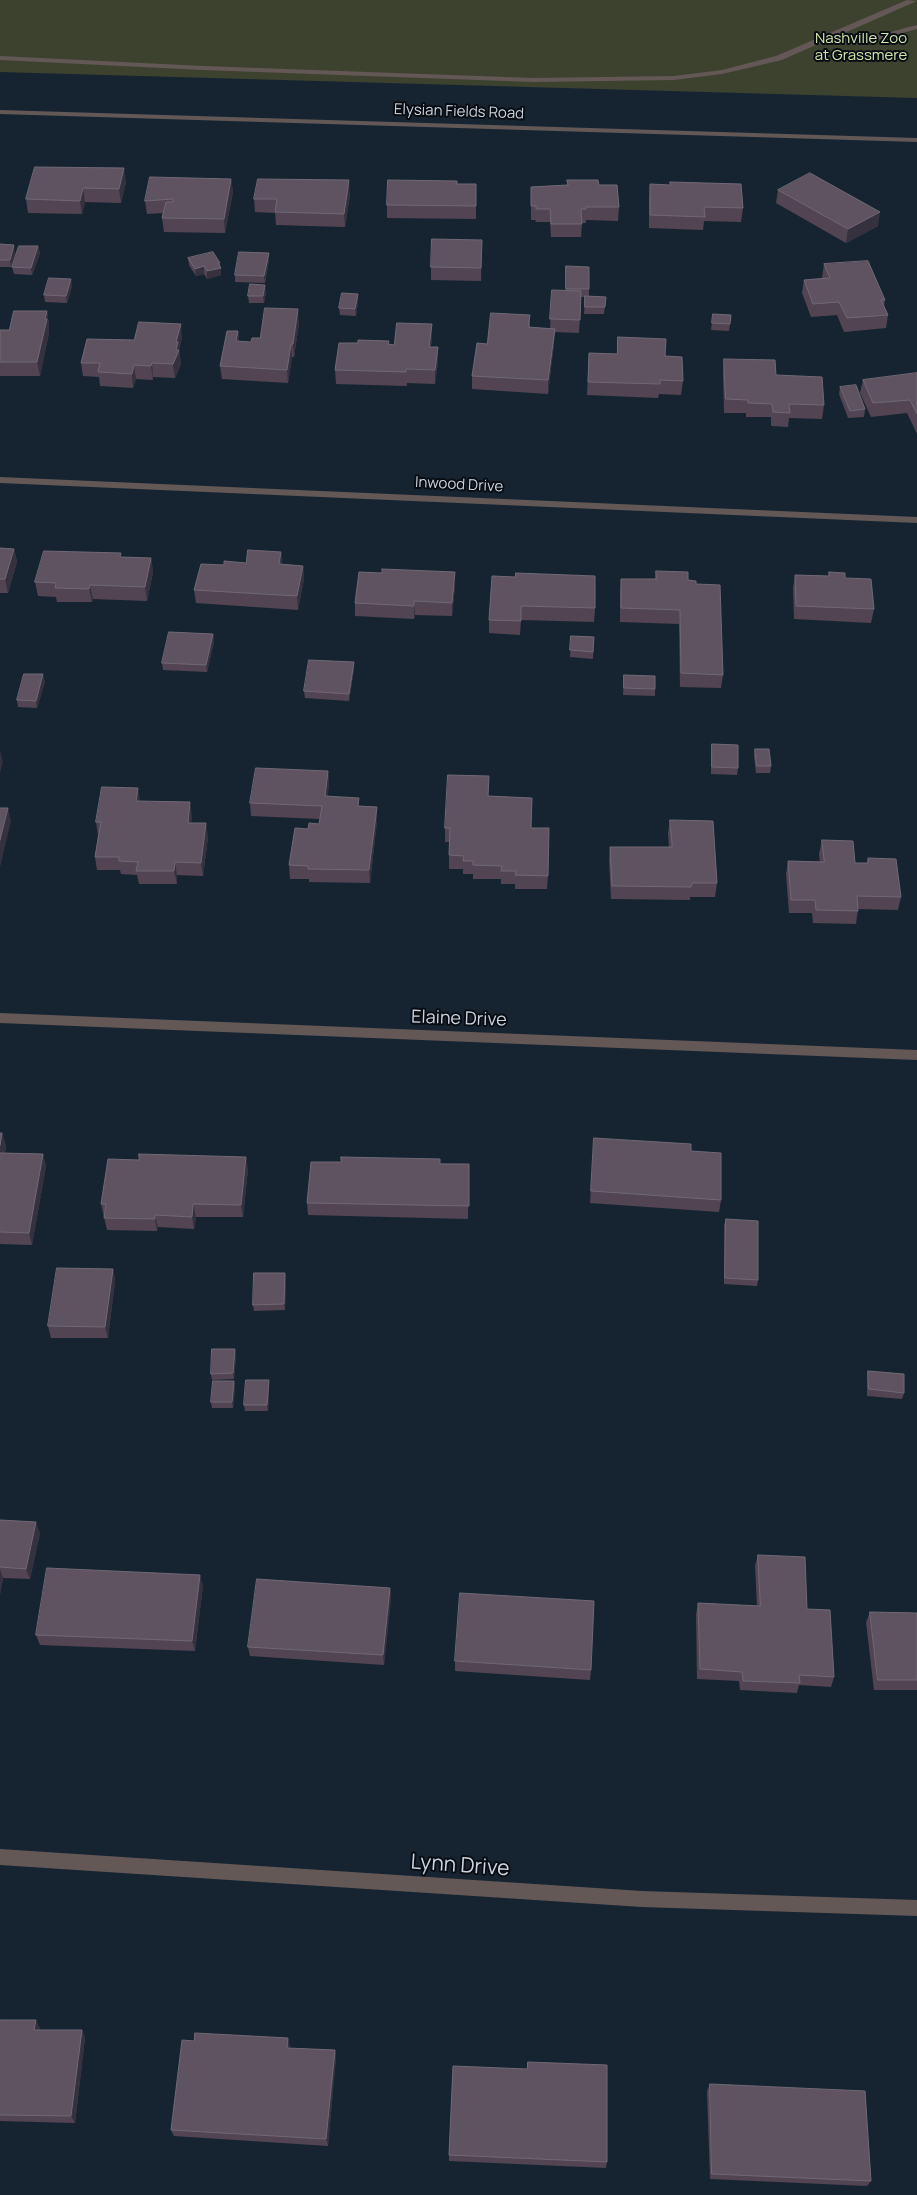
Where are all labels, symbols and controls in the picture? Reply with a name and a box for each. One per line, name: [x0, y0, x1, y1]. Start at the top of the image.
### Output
park label: Nashville Zoo at Grassmere: [815, 30, 907, 65]
street label: Elysian Fields Road: [394, 101, 524, 123]
street label: Inwood Drive: [414, 474, 504, 496]
street label: Elaine Drive: [411, 1007, 507, 1031]
street label: Lynn Drive: [410, 1850, 510, 1882]

